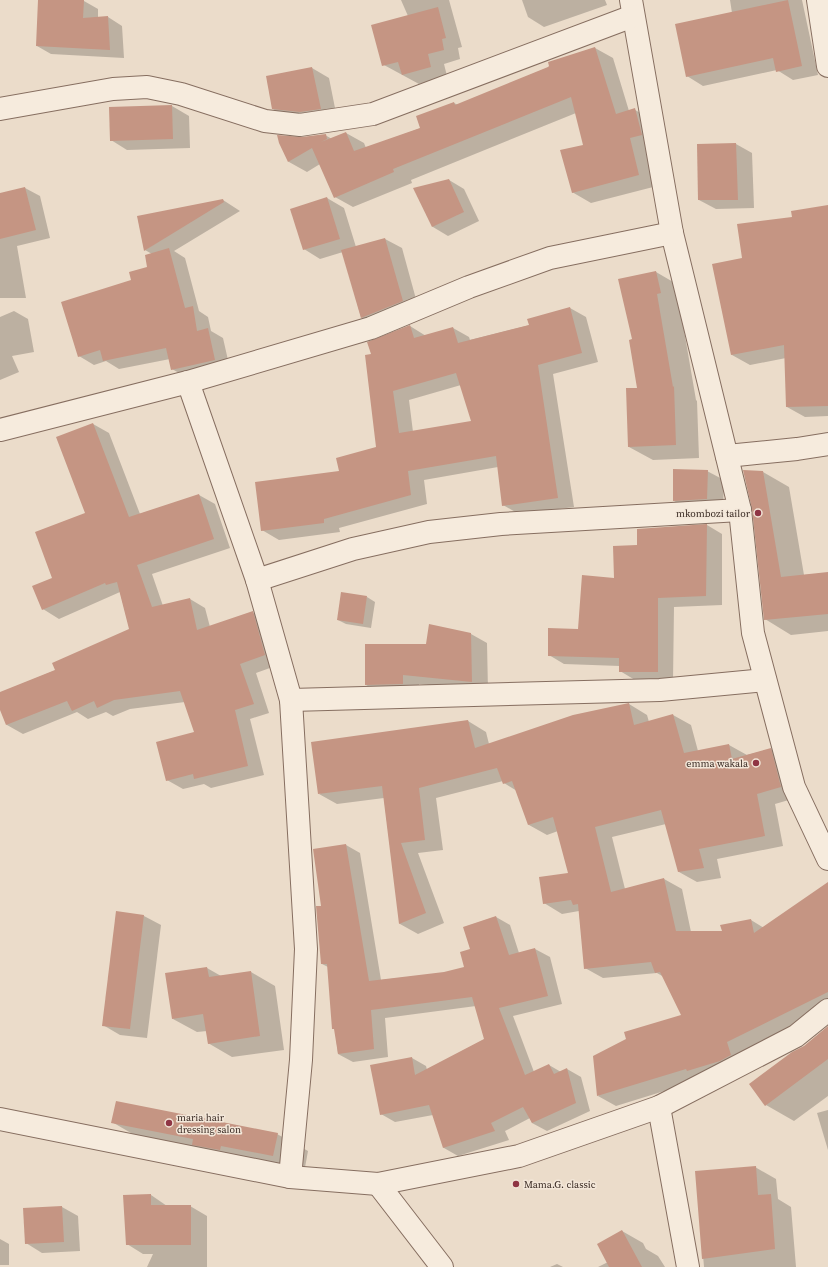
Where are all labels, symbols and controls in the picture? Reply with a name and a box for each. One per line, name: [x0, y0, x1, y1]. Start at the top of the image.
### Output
place label: mkombozi tailor: [676, 507, 751, 520]
marker: mkombozi tailor: [753, 508, 763, 518]
place label: emma wakala: [686, 757, 749, 770]
marker: emma wakala: [751, 758, 761, 768]
place label: maria hair dressing salon: [177, 1111, 241, 1136]
marker: maria hair dressing salon: [164, 1118, 174, 1128]
place label: Mama.G. classic: [524, 1178, 596, 1191]
marker: Mama.G. classic: [511, 1179, 521, 1189]

